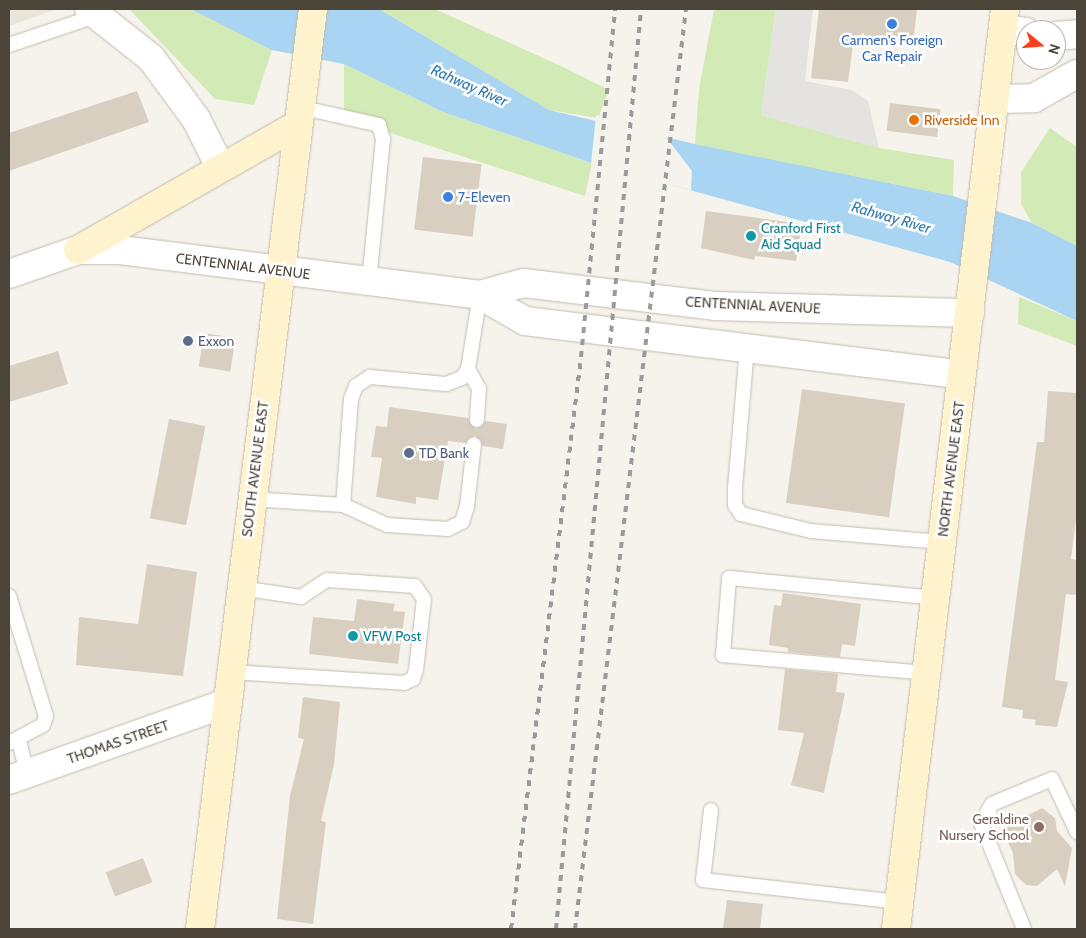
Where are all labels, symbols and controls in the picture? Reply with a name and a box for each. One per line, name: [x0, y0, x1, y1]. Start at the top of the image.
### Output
marker: Carmen's Foreign Car Repair: [886, 18, 898, 30]
north arrow: [1016, 20, 1066, 70]
place label: Carmen's Foreign Car Repair: [841, 32, 943, 64]
text: N: [1044, 42, 1064, 56]
water label: Rahway River: [428, 61, 510, 111]
place label: Riverside Inn: [924, 112, 1000, 128]
marker: Riverside Inn: [908, 114, 920, 126]
place label: 7-Eleven: [458, 189, 511, 205]
marker: 7-Eleven: [442, 191, 454, 203]
water label: Rahway River: [849, 198, 933, 238]
place label: Cranford First Aid Squad: [761, 220, 841, 252]
marker: Cranford First Aid Squad: [745, 230, 757, 242]
street label: CENTENNIAL AVENUE: [175, 249, 311, 283]
street label: CENTENNIAL AVENUE: [685, 293, 821, 317]
place label: Exxon: [198, 333, 234, 349]
marker: Exxon: [182, 335, 194, 347]
street label: SOUTH AVENUE EAST: [238, 400, 272, 538]
street label: NORTH AVENUE EAST: [934, 400, 968, 538]
place label: TD Bank: [419, 445, 469, 461]
marker: TD Bank: [403, 447, 415, 459]
place label: VFW Post: [363, 628, 421, 644]
marker: VFW Post: [347, 630, 359, 642]
street label: THOMAS STREET: [65, 717, 171, 767]
place label: Geraldine Nursery School: [939, 811, 1029, 844]
marker: Geraldine Nursery School: [1033, 821, 1045, 833]

